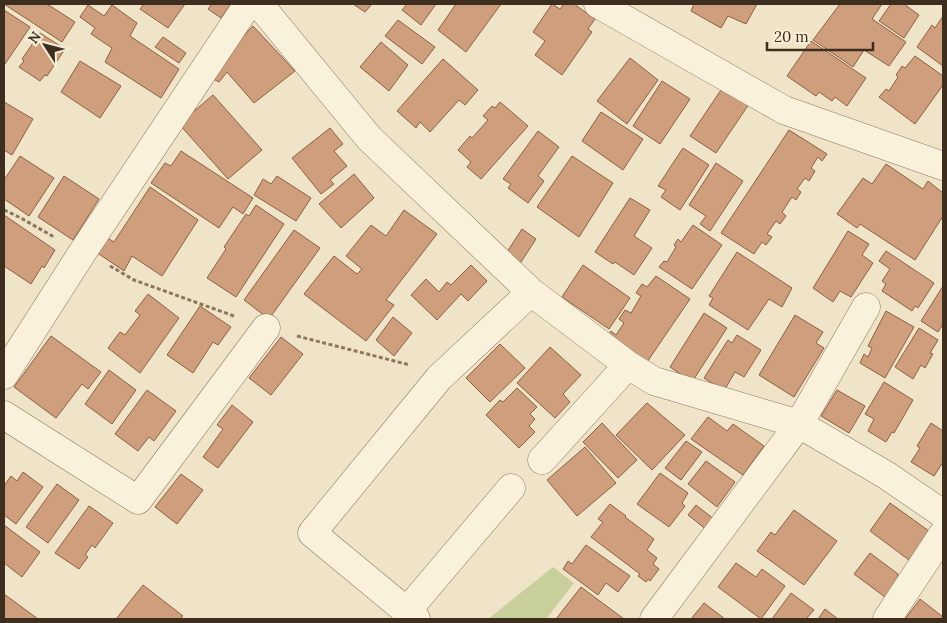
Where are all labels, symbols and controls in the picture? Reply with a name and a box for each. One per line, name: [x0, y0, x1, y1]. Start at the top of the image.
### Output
north arrow: [20, 20, 70, 70]
scale bar: [767, 20, 873, 52]
text: 20 m: [774, 27, 809, 46]
text: N: [24, 28, 45, 47]

